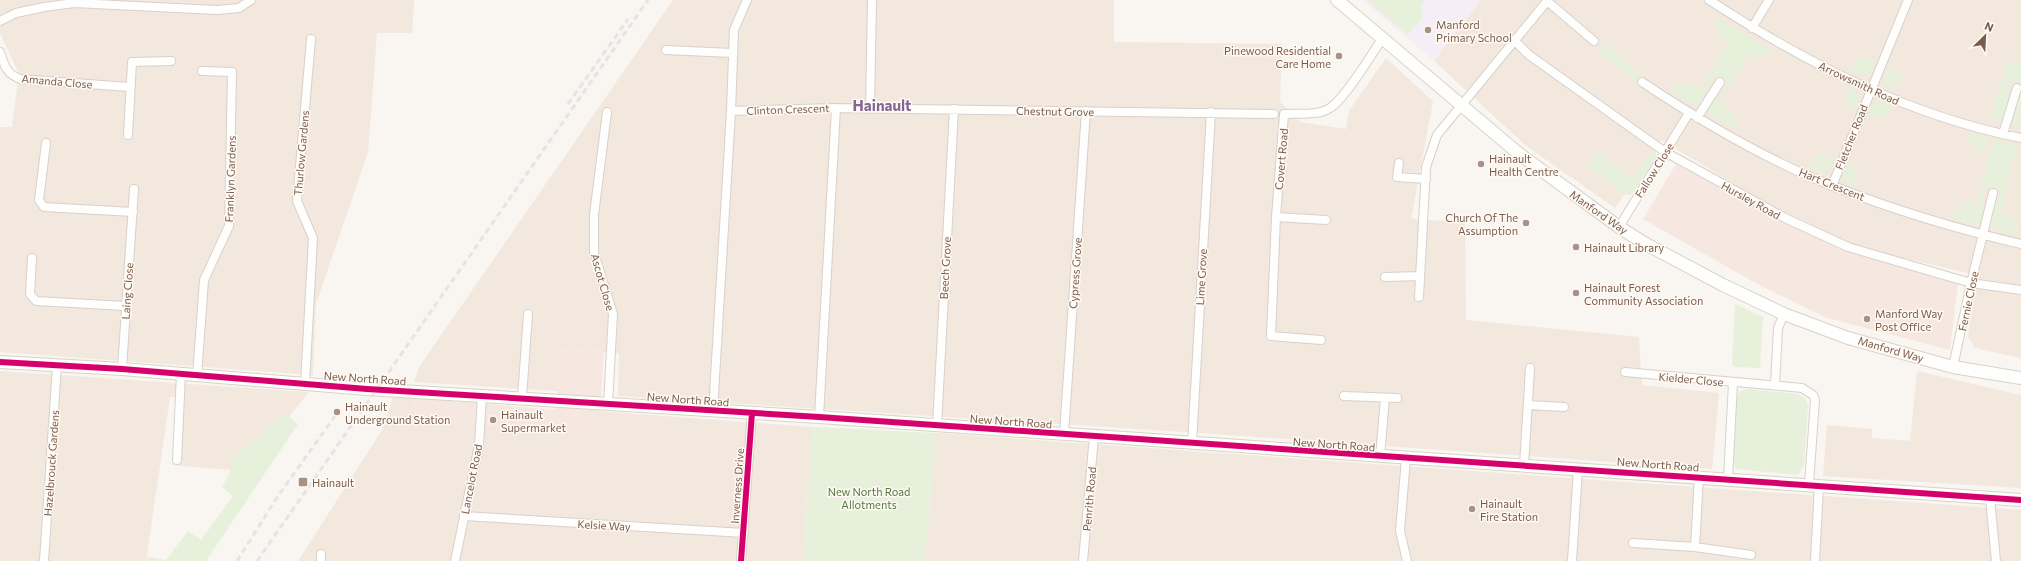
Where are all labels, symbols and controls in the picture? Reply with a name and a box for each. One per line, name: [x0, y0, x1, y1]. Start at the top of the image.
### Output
north arrow: [1965, 16, 2005, 56]
place label: Manford Primary School: [1436, 18, 1512, 44]
text: N: [1983, 19, 1996, 34]
marker: Manford Primary School: [1423, 25, 1433, 35]
place label: Pinewood Residential Care Home: [1224, 44, 1331, 70]
marker: Pinewood Residential Care Home: [1334, 51, 1344, 61]
street label: Arrowsmith Road: [1817, 59, 1901, 107]
street label: Amanda Close: [21, 71, 93, 91]
district label: Hainault: [853, 96, 911, 114]
street label: Clinton Crescent: [746, 101, 830, 117]
street label: Fletcher Road: [1832, 103, 1870, 171]
street label: Chestnut Grove: [1016, 104, 1094, 118]
street label: Thurlow Gardens: [291, 110, 311, 196]
street label: Covert Road: [1272, 128, 1290, 190]
street label: Franklyn Gardens: [222, 135, 238, 223]
street label: Fallow Close: [1632, 140, 1676, 200]
place label: Hainault Health Centre: [1489, 152, 1559, 178]
marker: Hainault Health Centre: [1476, 159, 1486, 169]
street label: Hart Crescent: [1797, 165, 1867, 203]
street label: Hursley Road: [1719, 178, 1783, 222]
street label: Manford Way: [1568, 187, 1631, 237]
place label: Church Of The Assumption: [1445, 211, 1518, 237]
marker: Church Of The Assumption: [1521, 218, 1531, 228]
street label: Beech Grove: [937, 236, 953, 300]
street label: Cypress Grove: [1066, 237, 1084, 309]
place label: Hainault Library: [1584, 241, 1664, 254]
marker: Hainault Library: [1571, 242, 1581, 252]
street label: Lime Grove: [1193, 248, 1209, 306]
street label: Ascot Close: [589, 252, 617, 312]
street label: Laing Close: [119, 262, 135, 320]
street label: Fernie Close: [1955, 270, 1981, 332]
place label: Hainault Forest Community Association: [1584, 281, 1703, 307]
marker: Hainault Forest Community Association: [1571, 288, 1581, 298]
place label: Manford Way Post Office: [1875, 307, 1943, 333]
marker: Manford Way Post Office: [1862, 314, 1872, 324]
street label: Manford Way: [1857, 333, 1926, 365]
street label: New North Road: [323, 369, 407, 387]
street label: Kielder Close: [1658, 370, 1724, 388]
street label: New North Road: [646, 390, 730, 408]
place label: Hainault Underground Station: [345, 400, 450, 426]
marker: Hainault Underground Station: [332, 407, 342, 417]
place label: Hainault Supermarket: [501, 408, 566, 434]
street label: Hazelbrouck Gardens: [41, 409, 61, 517]
street label: New North Road: [969, 412, 1053, 430]
marker: Hainault Supermarket: [488, 415, 498, 425]
street label: New North Road: [1292, 435, 1376, 453]
street label: Lancelot Road: [458, 443, 484, 515]
street label: Inverness Drive: [728, 448, 746, 524]
street label: New North Road: [1616, 455, 1700, 473]
street label: Penrith Road: [1080, 466, 1098, 532]
marker: Hainault: [297, 476, 309, 488]
place label: Hainault: [312, 476, 355, 489]
park label: New North Road Allotments: [828, 485, 910, 511]
place label: Hainault Fire Station: [1480, 497, 1538, 523]
marker: Hainault Fire Station: [1467, 504, 1477, 514]
street label: Kelsie Way: [577, 517, 631, 533]

